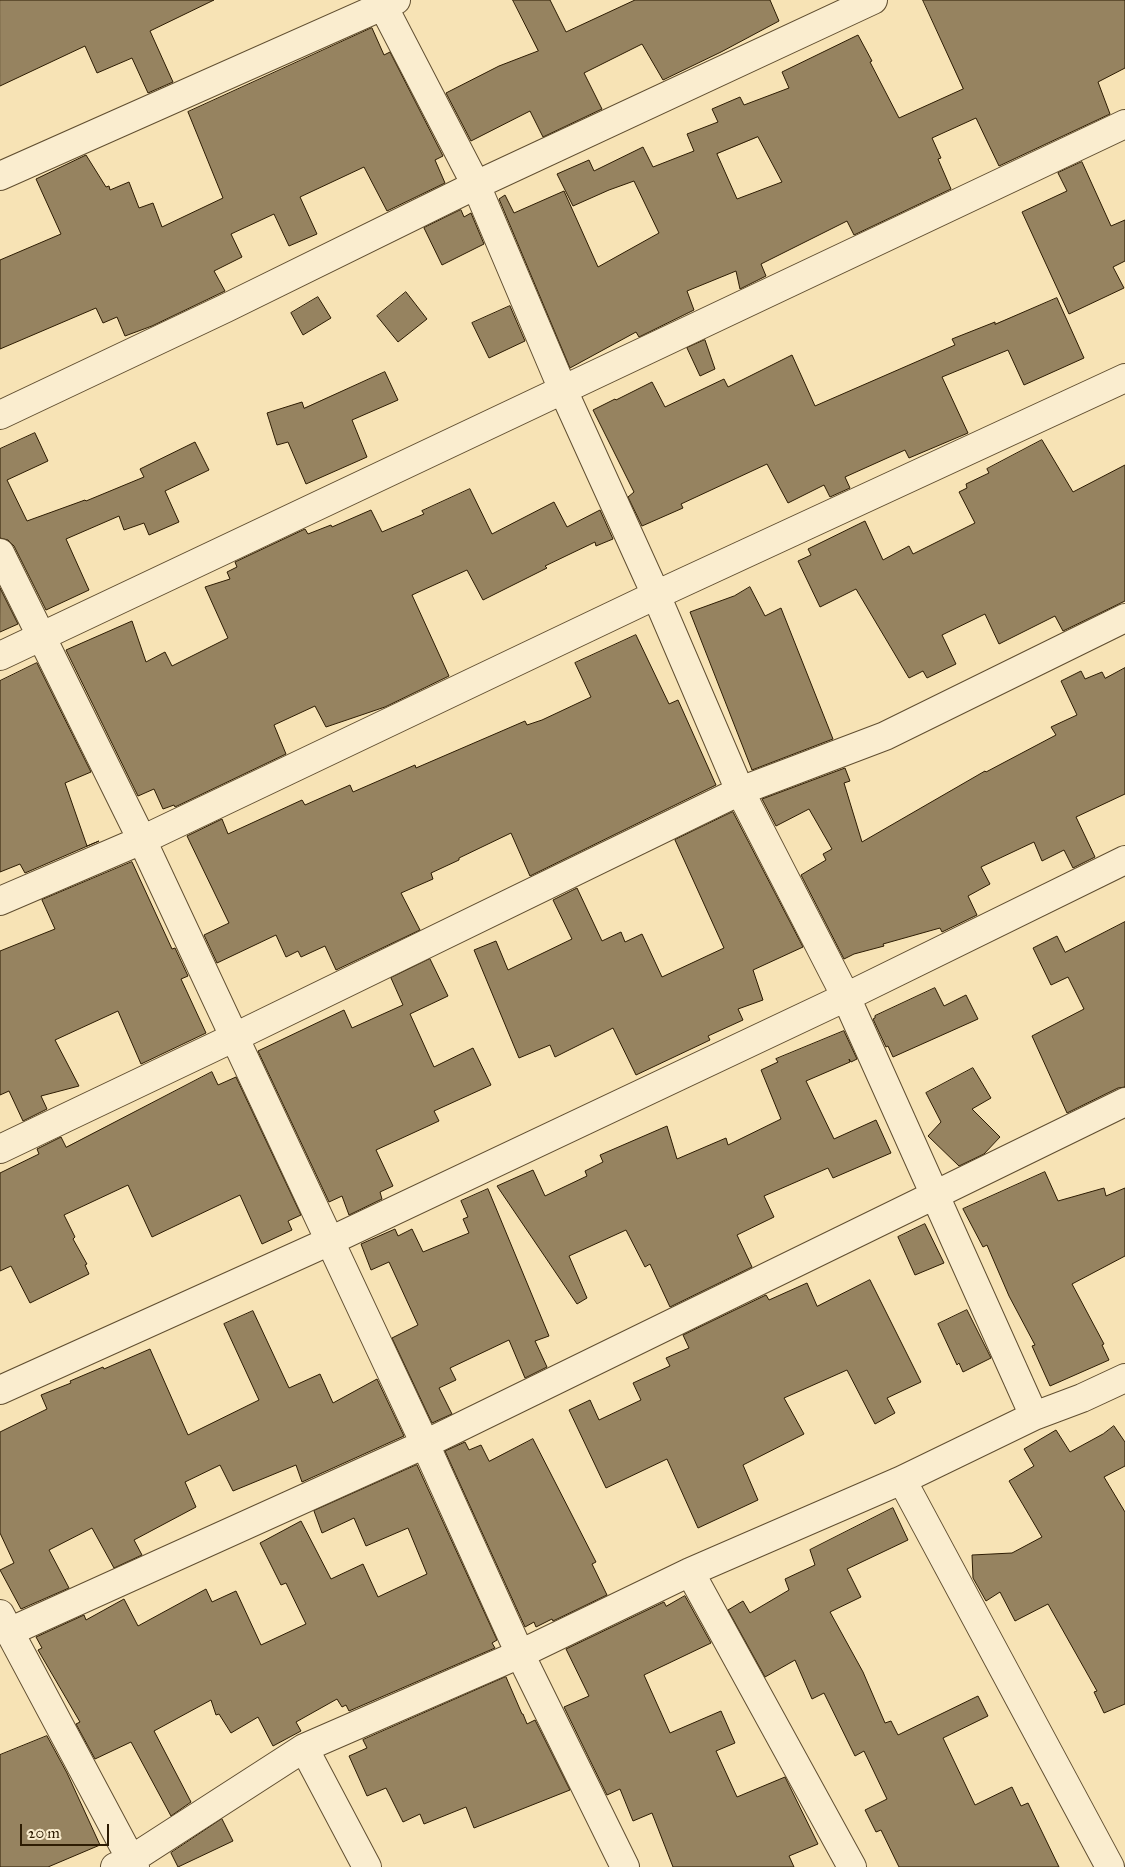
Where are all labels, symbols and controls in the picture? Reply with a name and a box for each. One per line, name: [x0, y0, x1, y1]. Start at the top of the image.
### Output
scale bar: [22, 1814, 111, 1846]
text: 20 m: [28, 1824, 60, 1842]

